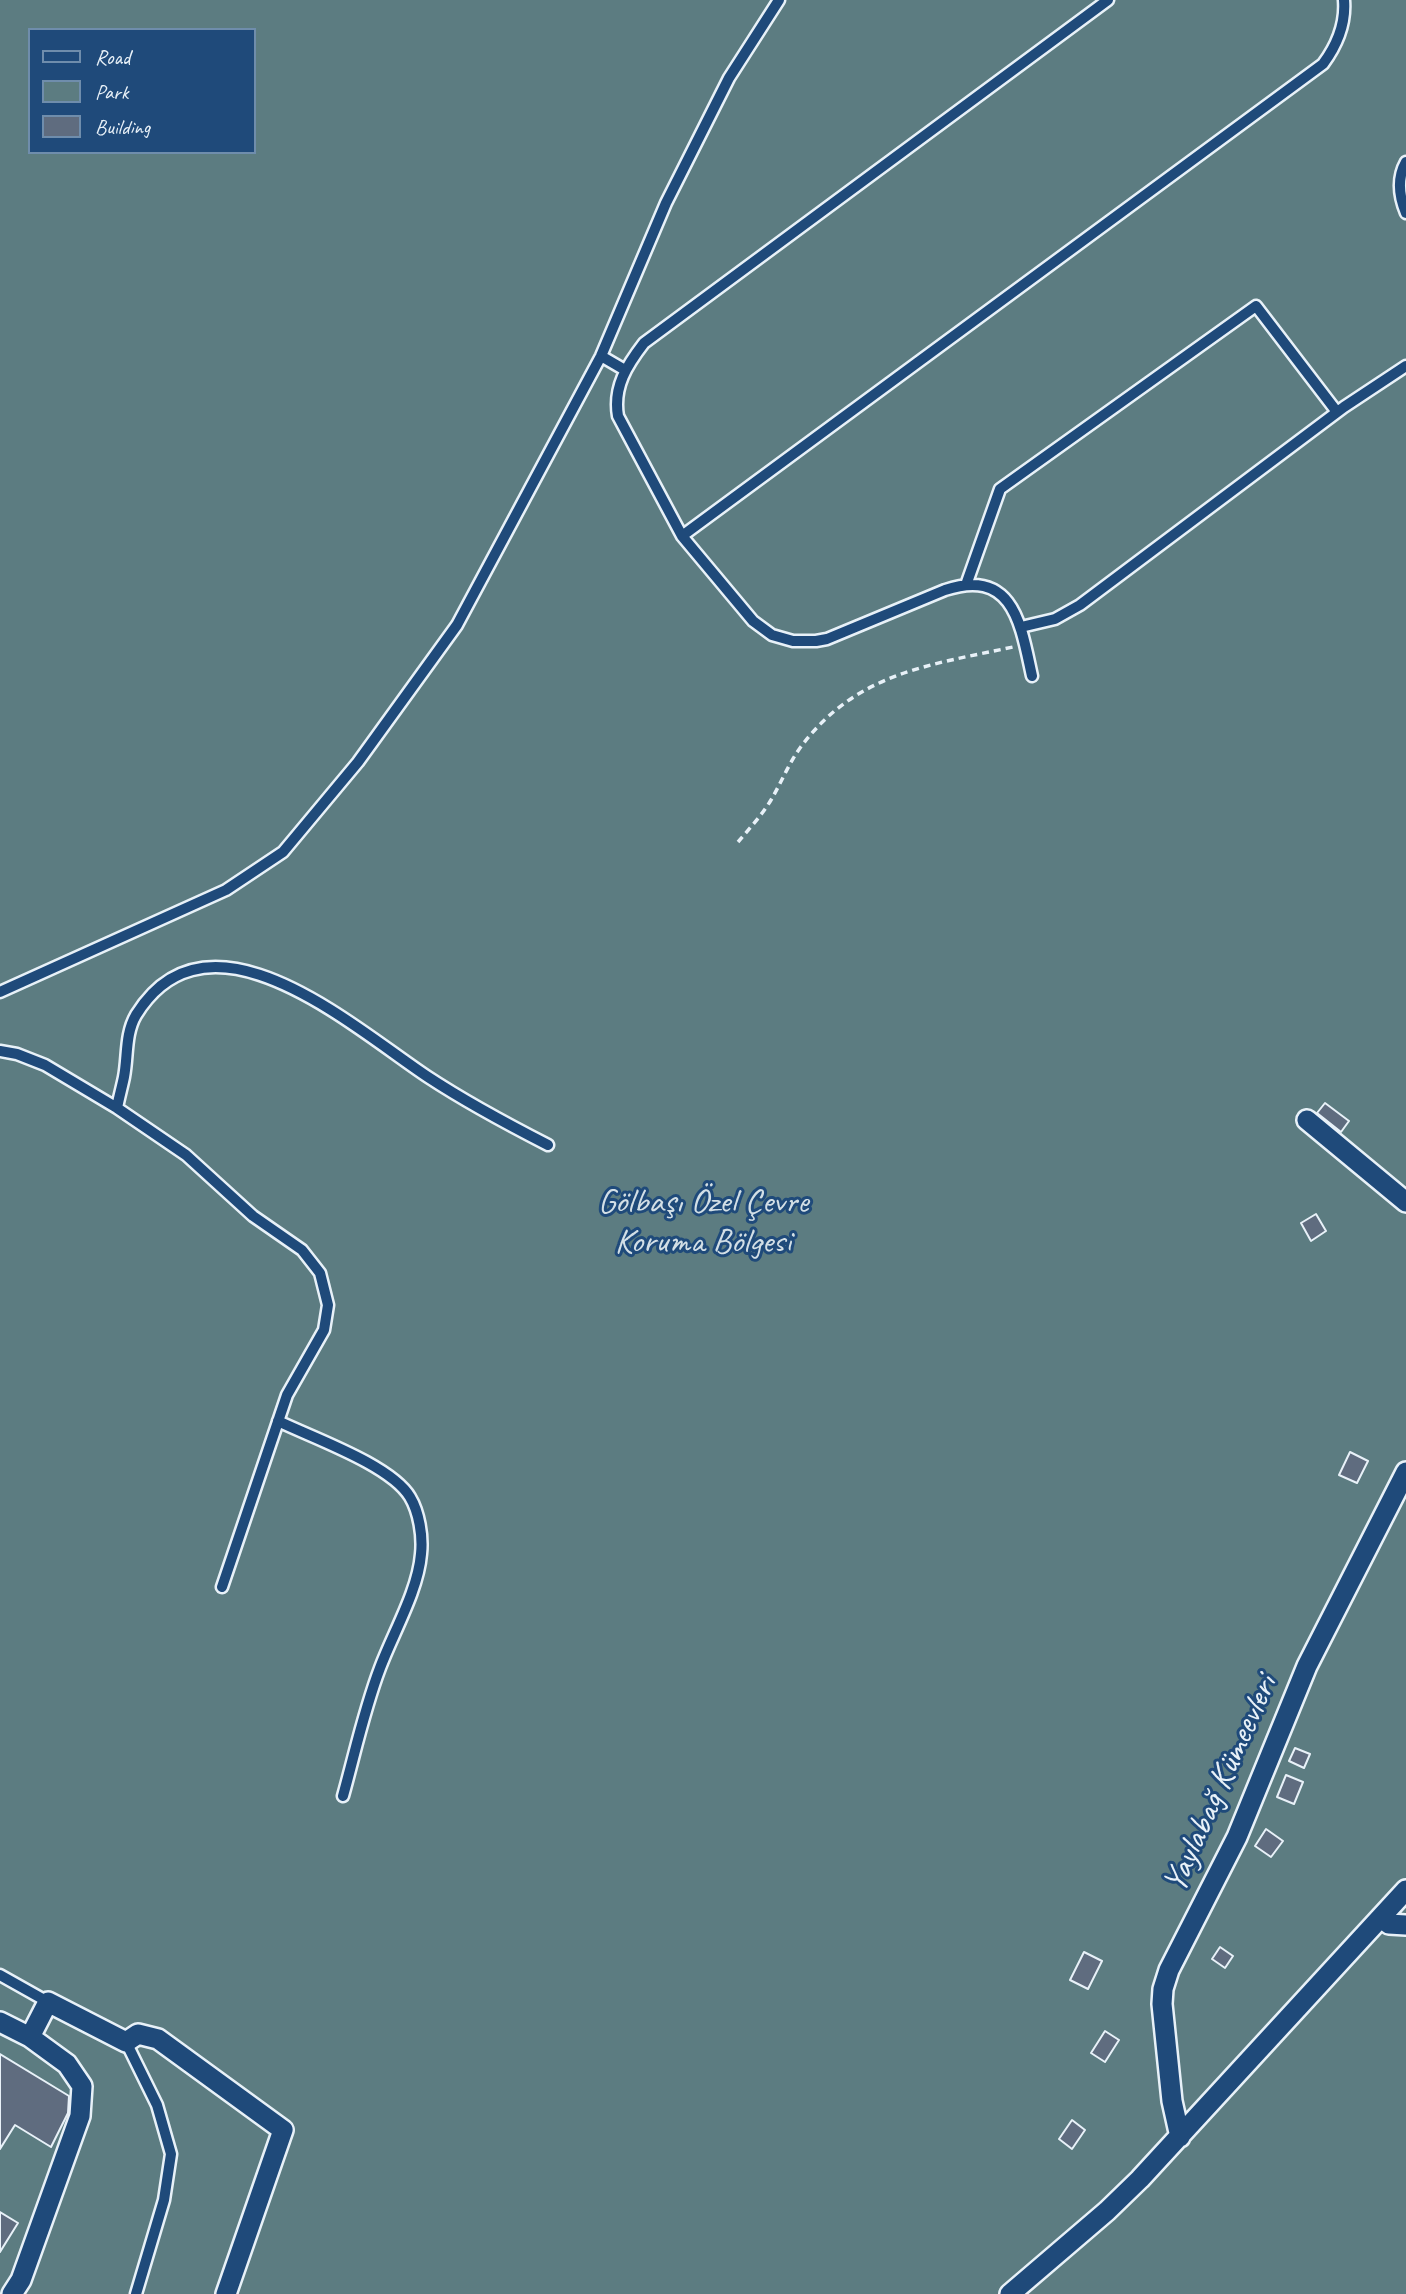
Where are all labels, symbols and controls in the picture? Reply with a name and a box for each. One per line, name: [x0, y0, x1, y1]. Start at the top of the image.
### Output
legend: [28, 28, 256, 154]
text: Road: [95, 44, 130, 70]
text: Park: [95, 79, 128, 105]
text: Building: [95, 114, 150, 140]
park label: Gölbaşı Özel Çevre Koruma Bölgesi: [598, 1182, 808, 1264]
street label: Yaylabağ Kümeevleri: [1154, 1669, 1288, 1899]

